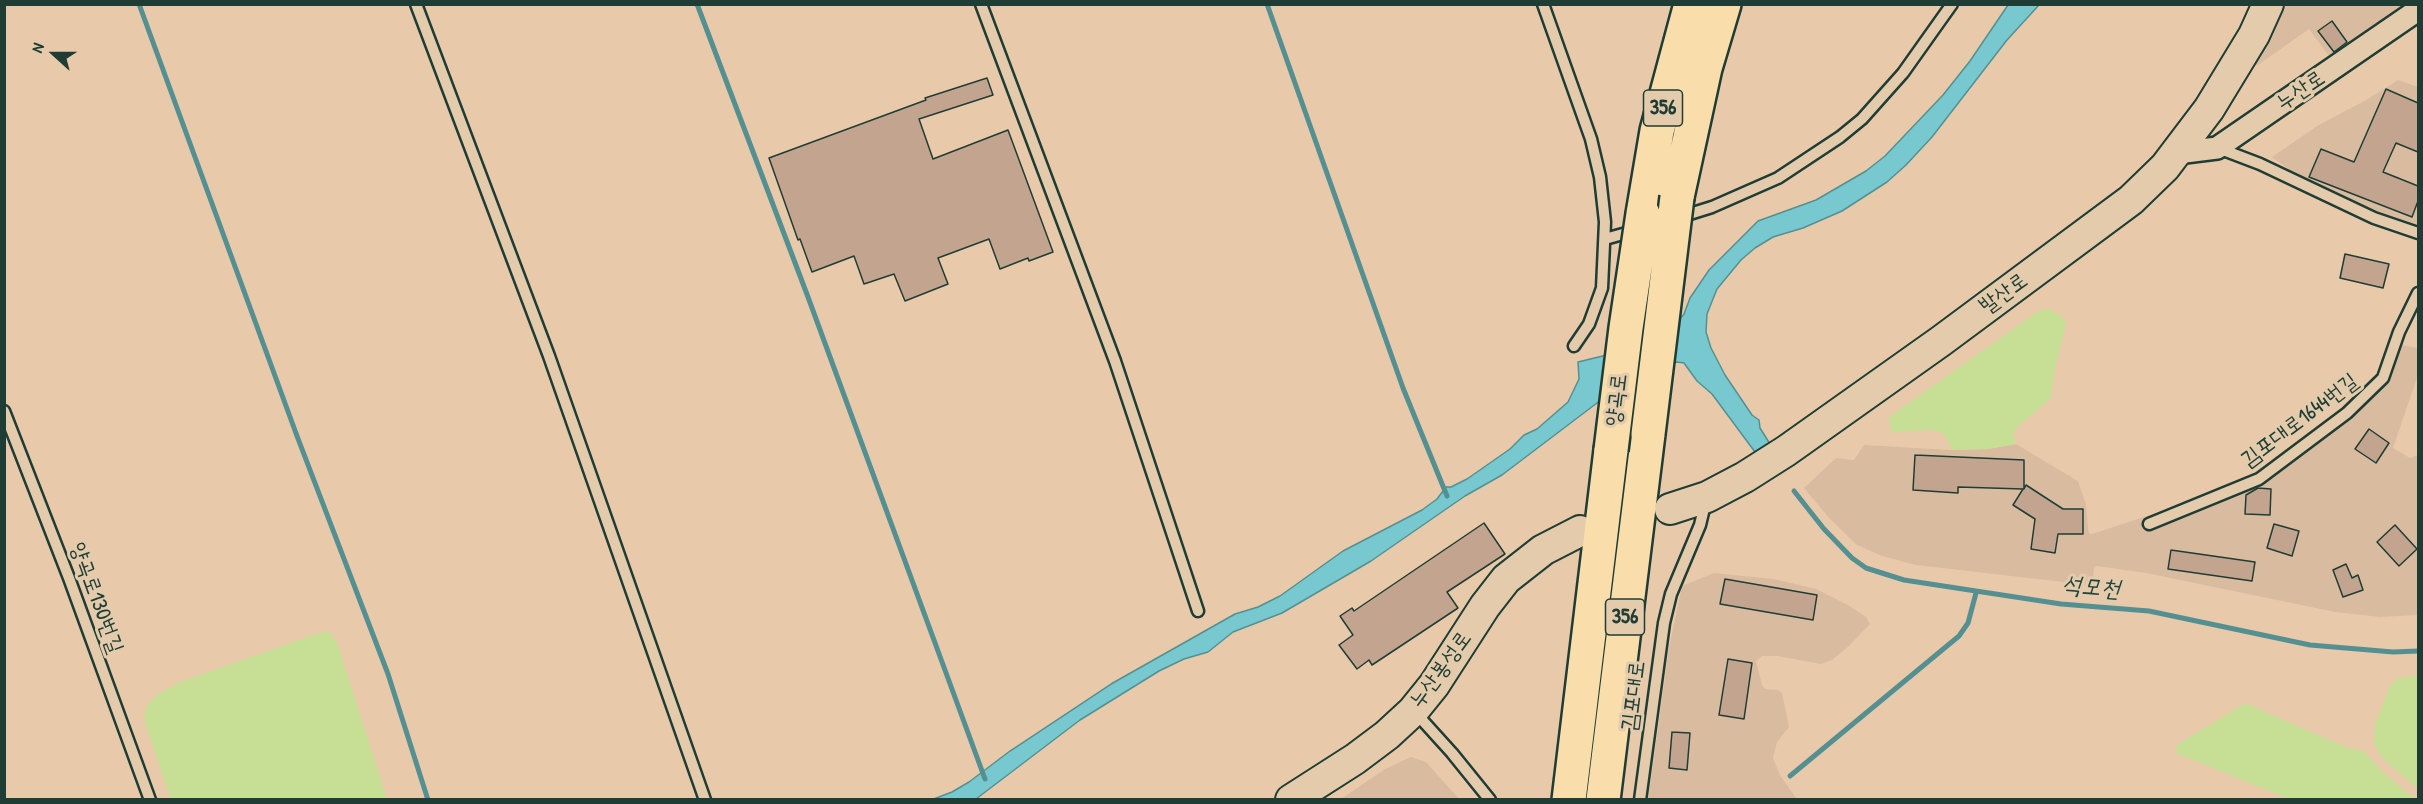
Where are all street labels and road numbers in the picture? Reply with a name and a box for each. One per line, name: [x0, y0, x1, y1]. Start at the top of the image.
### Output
street label: 누산로: [2272, 65, 2330, 117]
road number: 356: [1644, 90, 1682, 126]
street label: 발산로: [1975, 268, 2033, 320]
street label: 김포대로1644번길: [2236, 368, 2364, 474]
street label: 양곡로: [1601, 372, 1633, 428]
street label: 양곡로130번길: [64, 539, 128, 657]
road number: 356: [1606, 599, 1644, 635]
street label: 누산봉성로: [1404, 626, 1478, 714]
street label: 김포대로: [1617, 659, 1651, 733]

